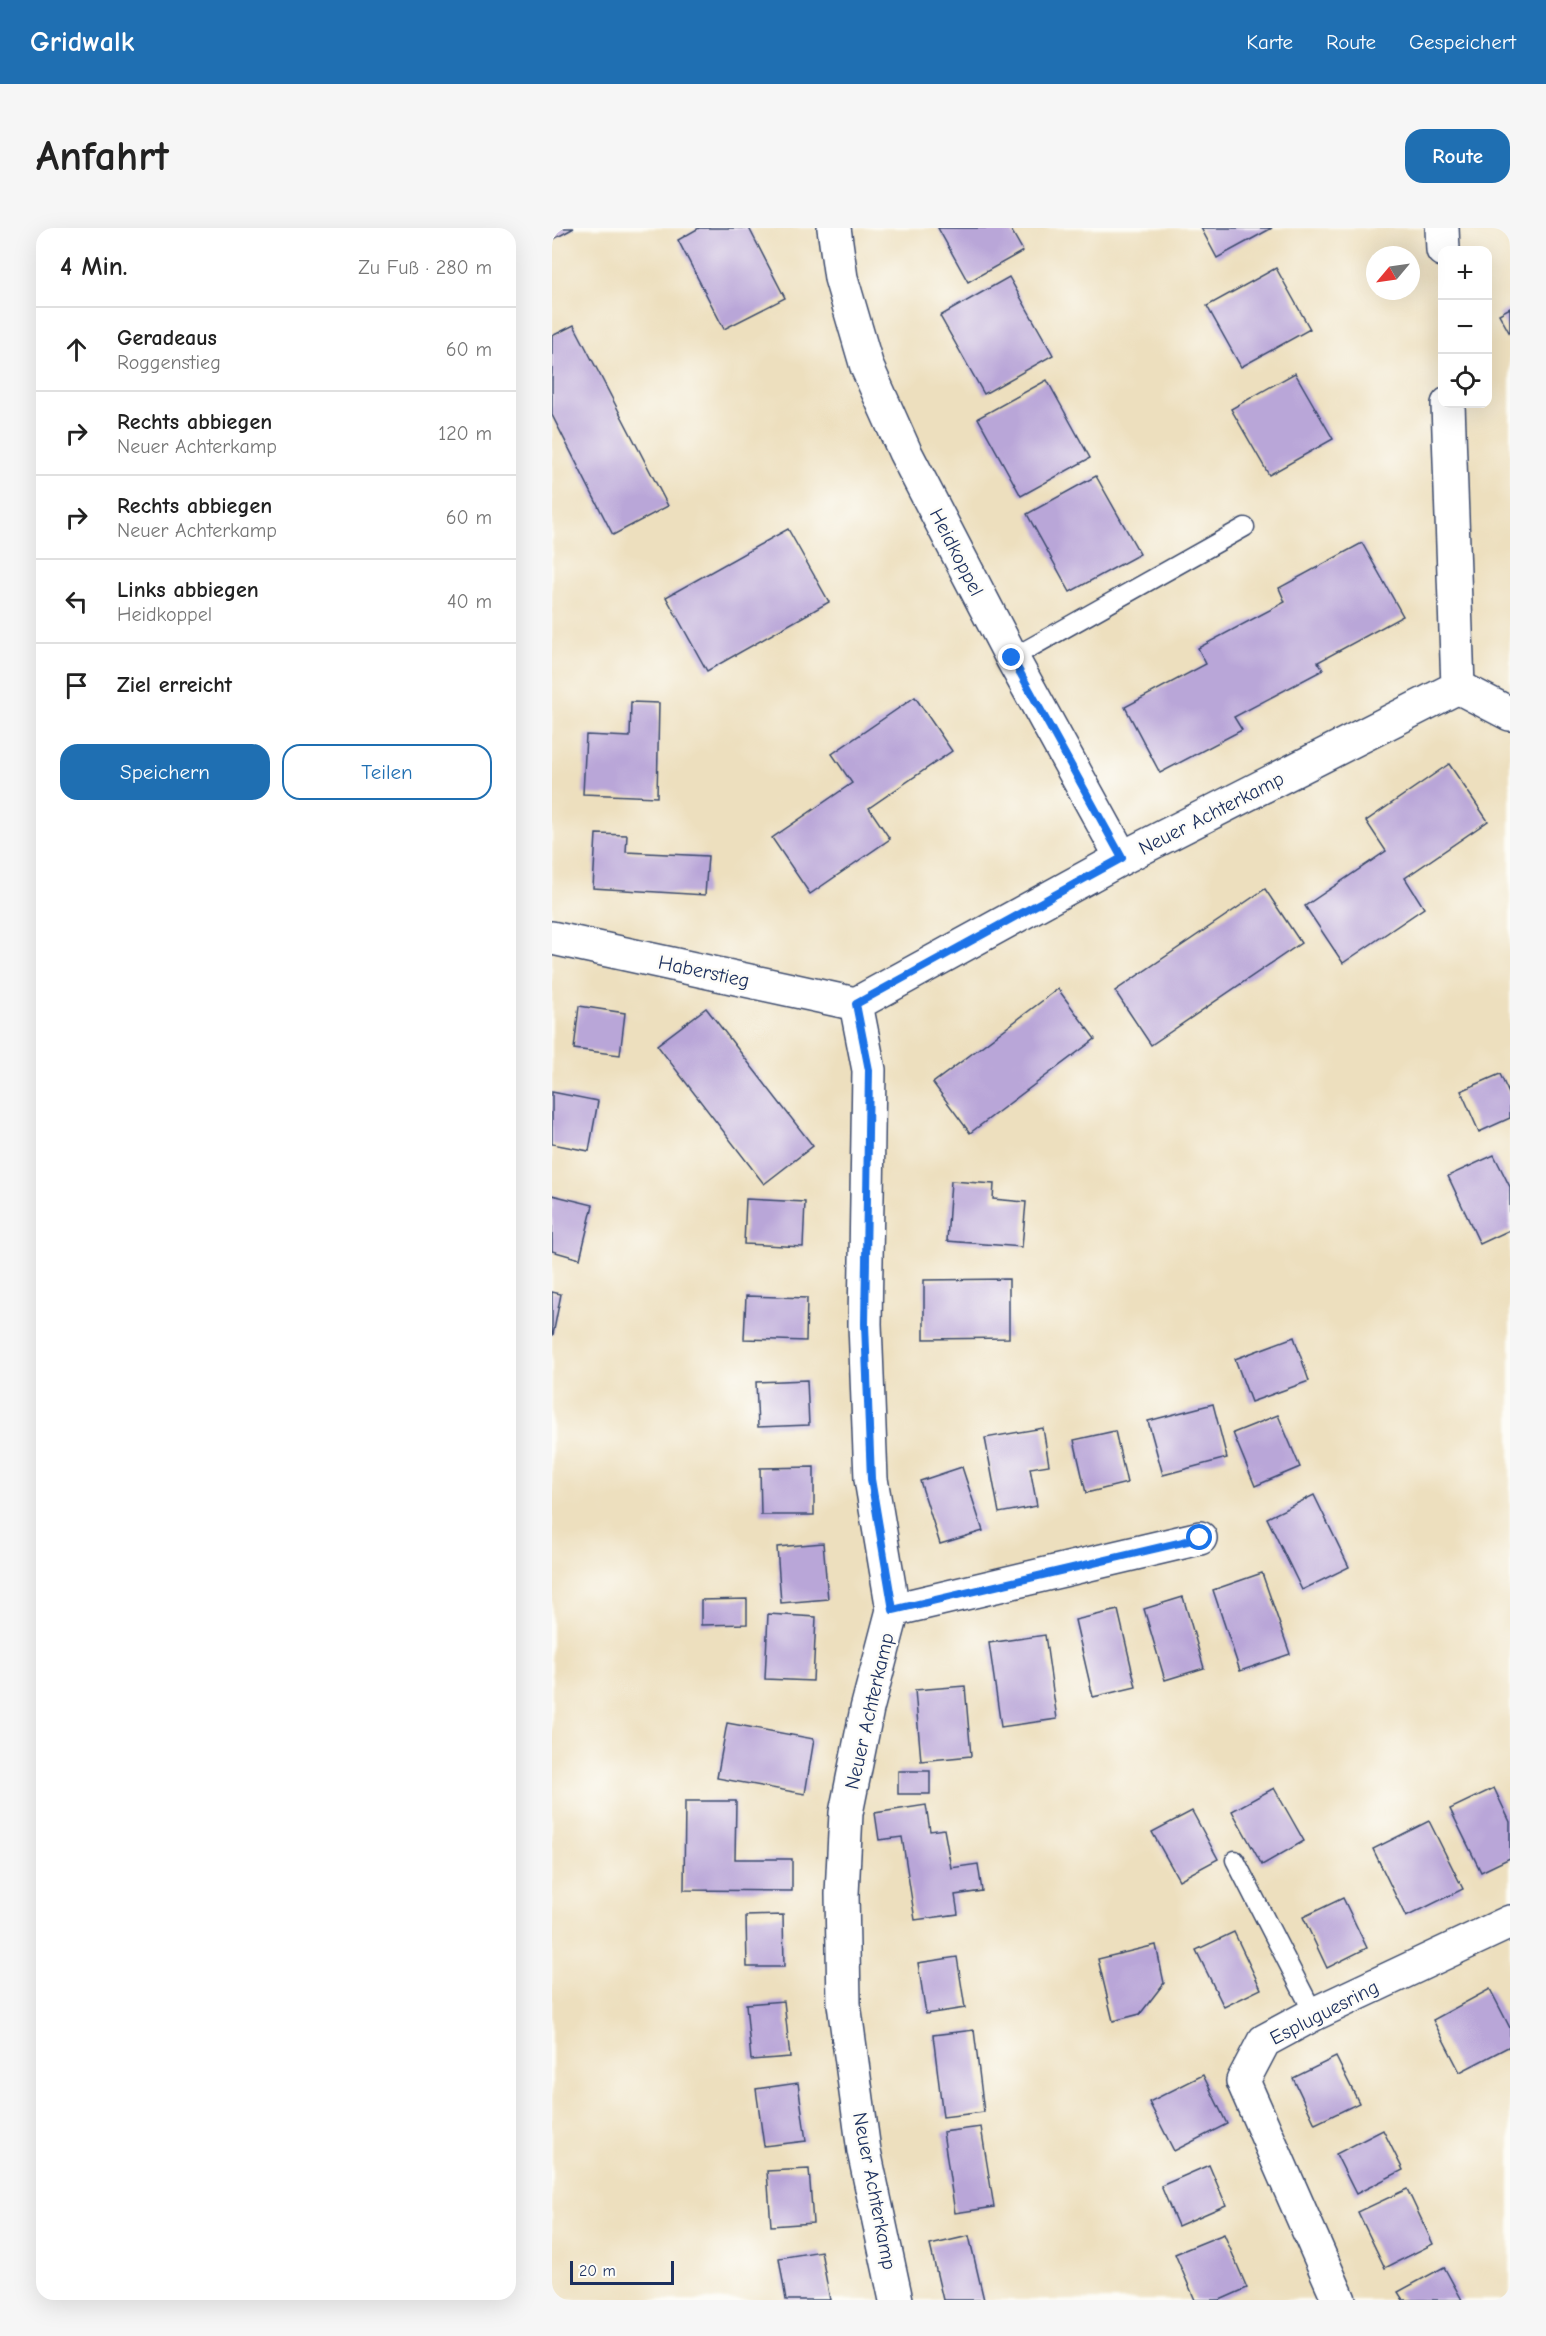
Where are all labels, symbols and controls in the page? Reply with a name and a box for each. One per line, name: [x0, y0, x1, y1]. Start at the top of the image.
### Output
text: Gridwalk: [30, 26, 134, 58]
text: Karte: [1246, 30, 1293, 54]
text: Route: [1326, 30, 1376, 54]
text: Gespeichert: [1409, 30, 1516, 54]
button: Route: [1405, 129, 1510, 183]
text: Anfahrt: [36, 132, 169, 181]
north arrow: [1366, 246, 1420, 300]
map controls: [1438, 246, 1492, 408]
button: +: [1438, 246, 1492, 300]
text: 4 Min.: [60, 252, 128, 282]
text: Zu Fuß · 280 m: [358, 256, 492, 279]
button: −: [1438, 300, 1492, 354]
text: Geradeaus: [117, 325, 217, 351]
icon: ahead: [60, 333, 93, 366]
text: 60 m: [446, 338, 492, 361]
text: Roggenstieg: [117, 351, 221, 374]
button: locate: [1438, 354, 1492, 408]
text: Rechts abbiegen: [117, 409, 272, 435]
icon: right: [60, 417, 93, 450]
text: 120 m: [438, 422, 492, 445]
text: Neuer Achterkamp: [117, 435, 277, 458]
text: Rechts abbiegen: [117, 493, 272, 519]
icon: right: [60, 501, 93, 534]
street label: Heidkoppel: [925, 505, 988, 600]
text: 60 m: [446, 506, 492, 529]
text: Neuer Achterkamp: [117, 519, 277, 542]
text: Links abbiegen: [117, 577, 259, 603]
icon: left: [60, 585, 93, 618]
text: 40 m: [447, 590, 492, 613]
text: Heidkoppel: [117, 603, 212, 626]
route end: [998, 644, 1024, 670]
icon: arrive: [60, 669, 93, 702]
text: Ziel erreicht: [117, 672, 232, 698]
button: Speichern: [60, 744, 270, 800]
button: Teilen: [282, 744, 492, 800]
street label: Neuer Achterkamp: [1135, 767, 1288, 860]
street label: Haberstieg: [656, 951, 752, 992]
route start: [1186, 1524, 1212, 1550]
street label: Neuer Achterkamp: [840, 1631, 899, 1792]
street label: Espluguesring: [1266, 1975, 1382, 2050]
street label: Neuer Achterkamp: [848, 2110, 901, 2272]
scale bar: [570, 2258, 674, 2286]
text: 20 m: [579, 2262, 616, 2280]

